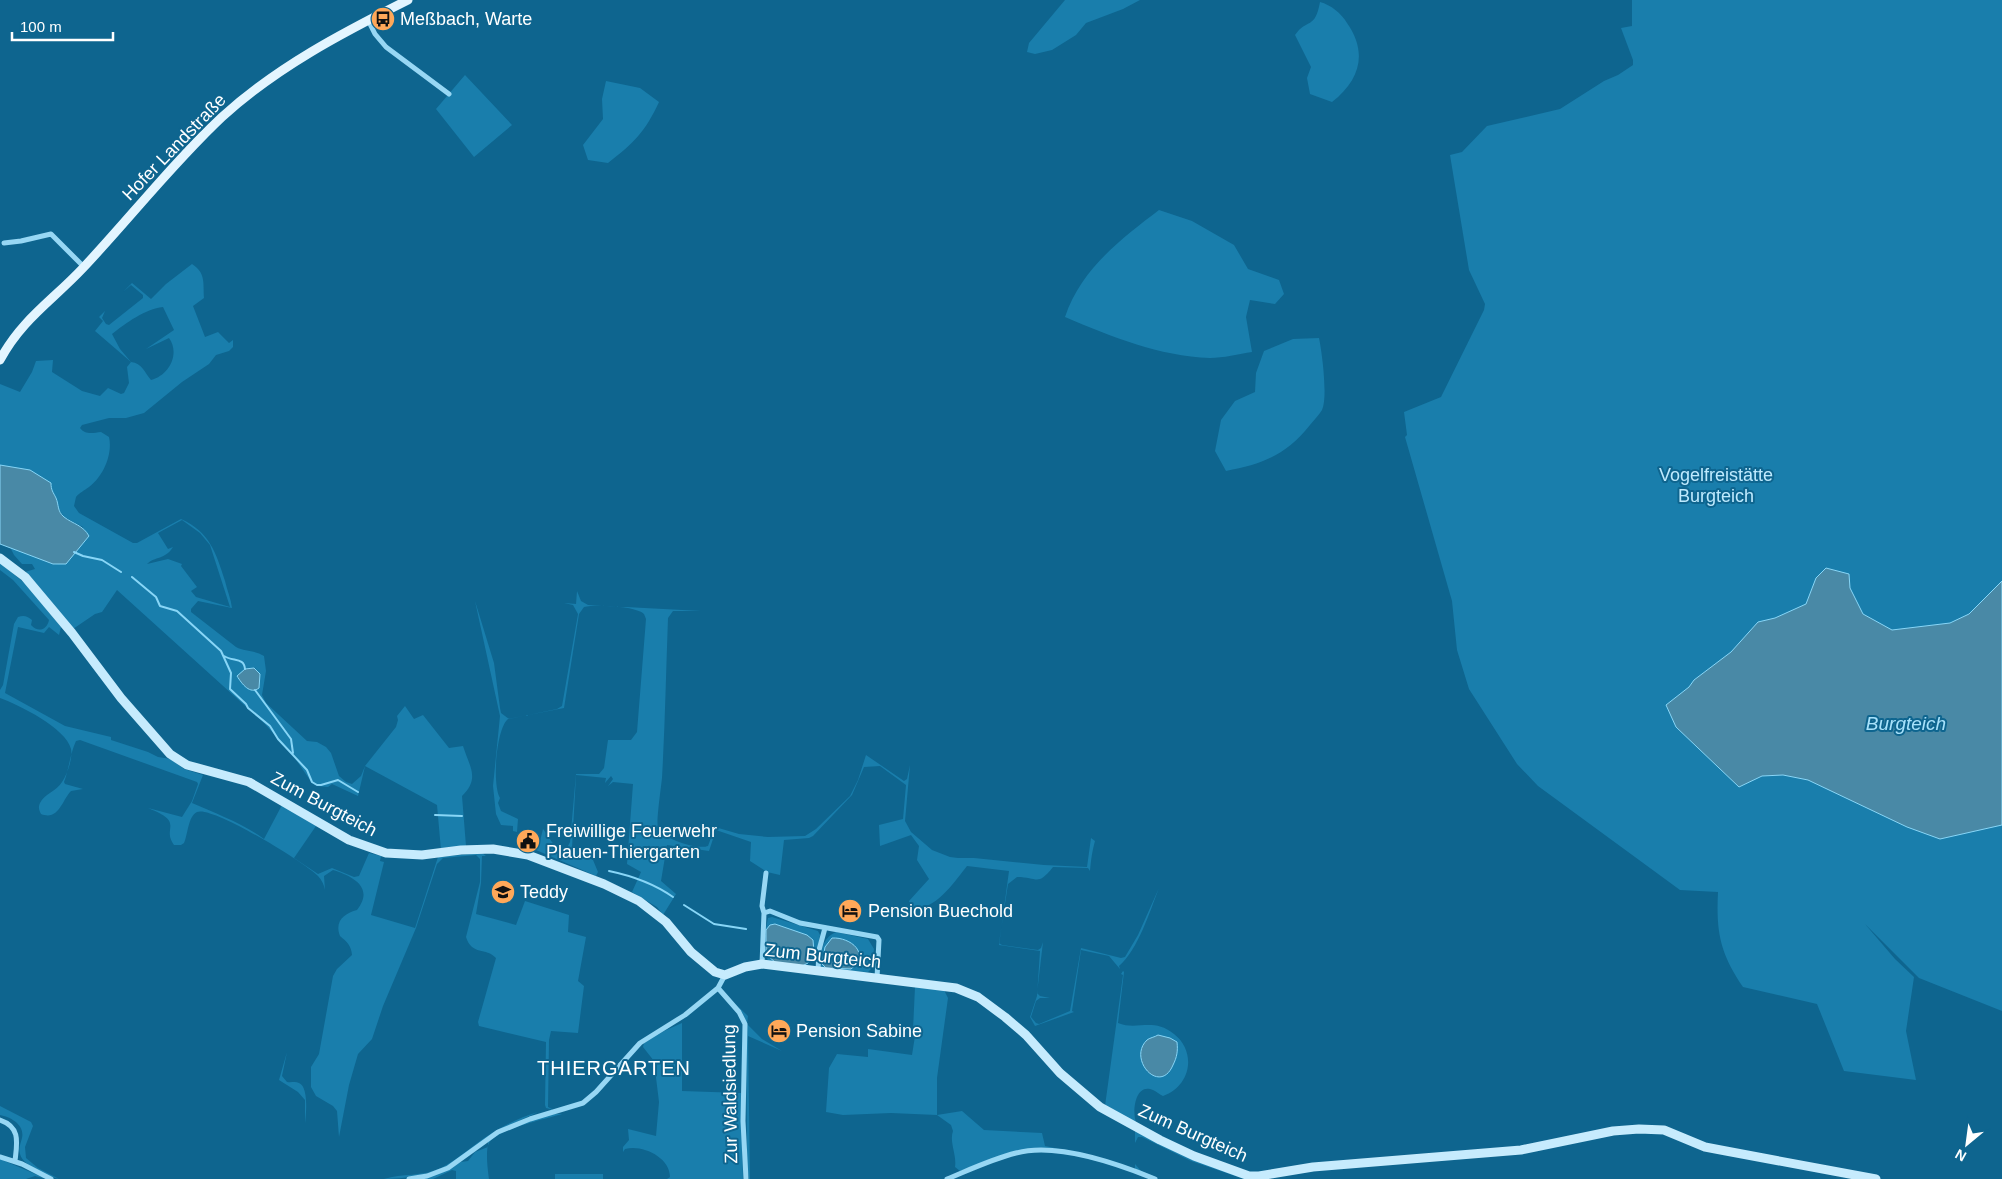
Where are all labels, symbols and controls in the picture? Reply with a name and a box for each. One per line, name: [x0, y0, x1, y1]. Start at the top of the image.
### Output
bus stop icon: Meßbach, Warte: [370, 6, 396, 32]
place label: Meßbach, Warte: [400, 9, 532, 29]
scale bar: [12, 10, 114, 42]
text: 100 m: [20, 18, 62, 35]
street label: Hofer Landstraße: [118, 90, 230, 204]
park label: Vogelfreistätte Burgteich: [1659, 465, 1773, 506]
water label: Burgteich: [1866, 713, 1946, 734]
street label: Zum Burgteich: [268, 768, 380, 840]
place label: Freiwillige Feuerwehr Plauen-Thiergarten: [546, 821, 717, 862]
public building icon: Freiwillige Feuerwehr Plauen-Thiergarten: [515, 828, 541, 854]
school or university icon: Teddy: [490, 879, 516, 905]
place label: Teddy: [520, 882, 568, 902]
hotel icon: Pension Buechold: [837, 898, 863, 924]
place label: Pension Buechold: [868, 901, 1013, 921]
street label: Zum Burgteich: [764, 940, 882, 972]
hotel icon: Pension Sabine: [766, 1018, 792, 1044]
place label: Pension Sabine: [796, 1021, 922, 1041]
street label: Zur Waldsiedlung: [719, 1024, 741, 1164]
district label: THIERGARTEN: [537, 1057, 691, 1079]
street label: Zum Burgteich: [1135, 1100, 1251, 1166]
north arrow: [1942, 1119, 1992, 1169]
text: N: [1952, 1146, 1969, 1165]

